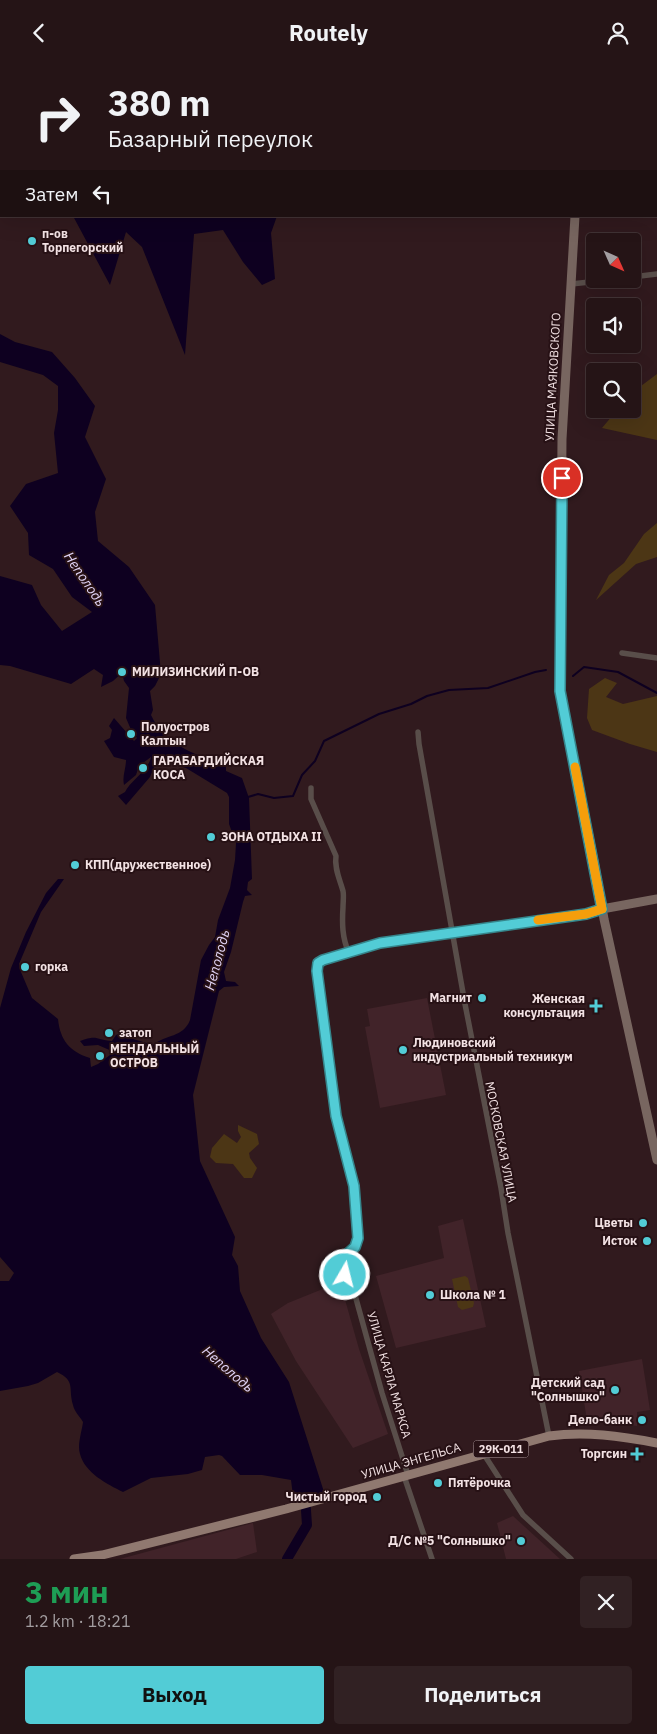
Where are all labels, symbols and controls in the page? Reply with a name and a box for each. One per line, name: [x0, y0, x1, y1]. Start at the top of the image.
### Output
text: Routely: [289, 18, 368, 47]
icon: back: [25, 19, 53, 47]
icon: person: [604, 19, 632, 47]
text: 380 m: [108, 80, 211, 126]
icon: right: [25, 85, 90, 150]
text: Базарный переулок: [108, 124, 313, 153]
icon: left: [88, 180, 116, 208]
text: Затем: [25, 182, 78, 206]
place label: п-ов Торпегорский: [42, 226, 123, 255]
north arrow: [586, 233, 641, 287]
map controls: [586, 233, 641, 418]
marker: п-ов Торпегорский: [26, 235, 38, 247]
button: sound: [586, 298, 641, 353]
street label: УЛИЦА МАЯКОВСКОГО: [542, 312, 563, 442]
button: search: [586, 363, 641, 418]
pin: [541, 457, 583, 499]
icon: arrive: [548, 464, 576, 492]
water label: Неполодь: [60, 548, 110, 610]
place label: МИЛИЗИНСКИЙ П-ОВ: [132, 663, 259, 679]
marker: МИЛИЗИНСКИЙ П-ОВ: [116, 666, 128, 678]
place label: Полуостров Калтын: [141, 719, 210, 748]
marker: Полуостров Калтын: [125, 728, 137, 740]
place label: ГАРАБАРДИЙСКАЯ КОСА: [153, 752, 264, 782]
marker: ГАРАБАРДИЙСКАЯ КОСА: [137, 762, 149, 774]
place label: ЗОНА ОТДЫХА II: [221, 829, 322, 844]
marker: ЗОНА ОТДЫХА II: [205, 831, 217, 843]
place label: КПП(дружественное): [85, 857, 211, 872]
marker: КПП(дружественное): [69, 859, 81, 871]
water label: Неполодь: [200, 928, 234, 992]
place label: горка: [35, 959, 68, 974]
marker: горка: [19, 961, 31, 973]
place label: Магнит: [429, 990, 472, 1005]
place label: Женская консультация: [503, 991, 585, 1020]
marker: Магнит: [476, 992, 488, 1004]
marker: Женская консультация: [589, 999, 603, 1013]
place label: затоп: [119, 1025, 152, 1040]
marker: затоп: [103, 1027, 115, 1039]
place label: Людиновский индустриальный техникум: [413, 1035, 573, 1064]
place label: МЕНДАЛЬНЫЙ ОСТРОВ: [110, 1040, 199, 1070]
marker: Людиновский индустриальный техникум: [397, 1044, 409, 1056]
marker: МЕНДАЛЬНЫЙ ОСТРОВ: [94, 1050, 106, 1062]
street label: МОСКОВСКАЯ УЛИЦА: [482, 1080, 521, 1204]
place label: Цветы: [595, 1215, 633, 1230]
marker: Цветы: [637, 1217, 649, 1229]
place label: Исток: [602, 1233, 637, 1248]
marker: Исток: [641, 1235, 653, 1247]
position arrow: [318, 1248, 370, 1300]
place label: Школа № 1: [440, 1287, 506, 1302]
marker: Школа № 1: [424, 1289, 436, 1301]
street label: УЛИЦА КАРЛА МАРКСА: [364, 1310, 415, 1440]
water label: Неполодь: [199, 1342, 257, 1396]
place label: Детский сад "Солнышко": [531, 1375, 605, 1404]
marker: Детский сад "Солнышко": [609, 1384, 621, 1396]
place label: Дело-банк: [568, 1412, 632, 1427]
marker: Дело-банк: [636, 1414, 648, 1426]
street label: УЛИЦА ЭНГЕЛЬСА: [360, 1439, 462, 1482]
road number: 29К-011: [474, 1441, 528, 1457]
place label: Торгсин: [581, 1446, 627, 1461]
marker: Торгсин: [631, 1448, 643, 1460]
place label: Пятёрочка: [448, 1475, 511, 1490]
marker: Пятёрочка: [432, 1477, 444, 1489]
place label: Чистый город: [286, 1489, 367, 1504]
marker: Чистый город: [371, 1491, 383, 1503]
place label: Д/С №5 "Солнышко": [388, 1533, 511, 1548]
marker: Д/С №5 "Солнышко": [515, 1535, 527, 1547]
text: 3 мин: [25, 1572, 109, 1611]
button: close: [580, 1576, 632, 1628]
text: 1.2 km · 18:21: [25, 1611, 131, 1631]
button: Выход: [25, 1666, 324, 1724]
button: Поделиться: [334, 1666, 632, 1724]

